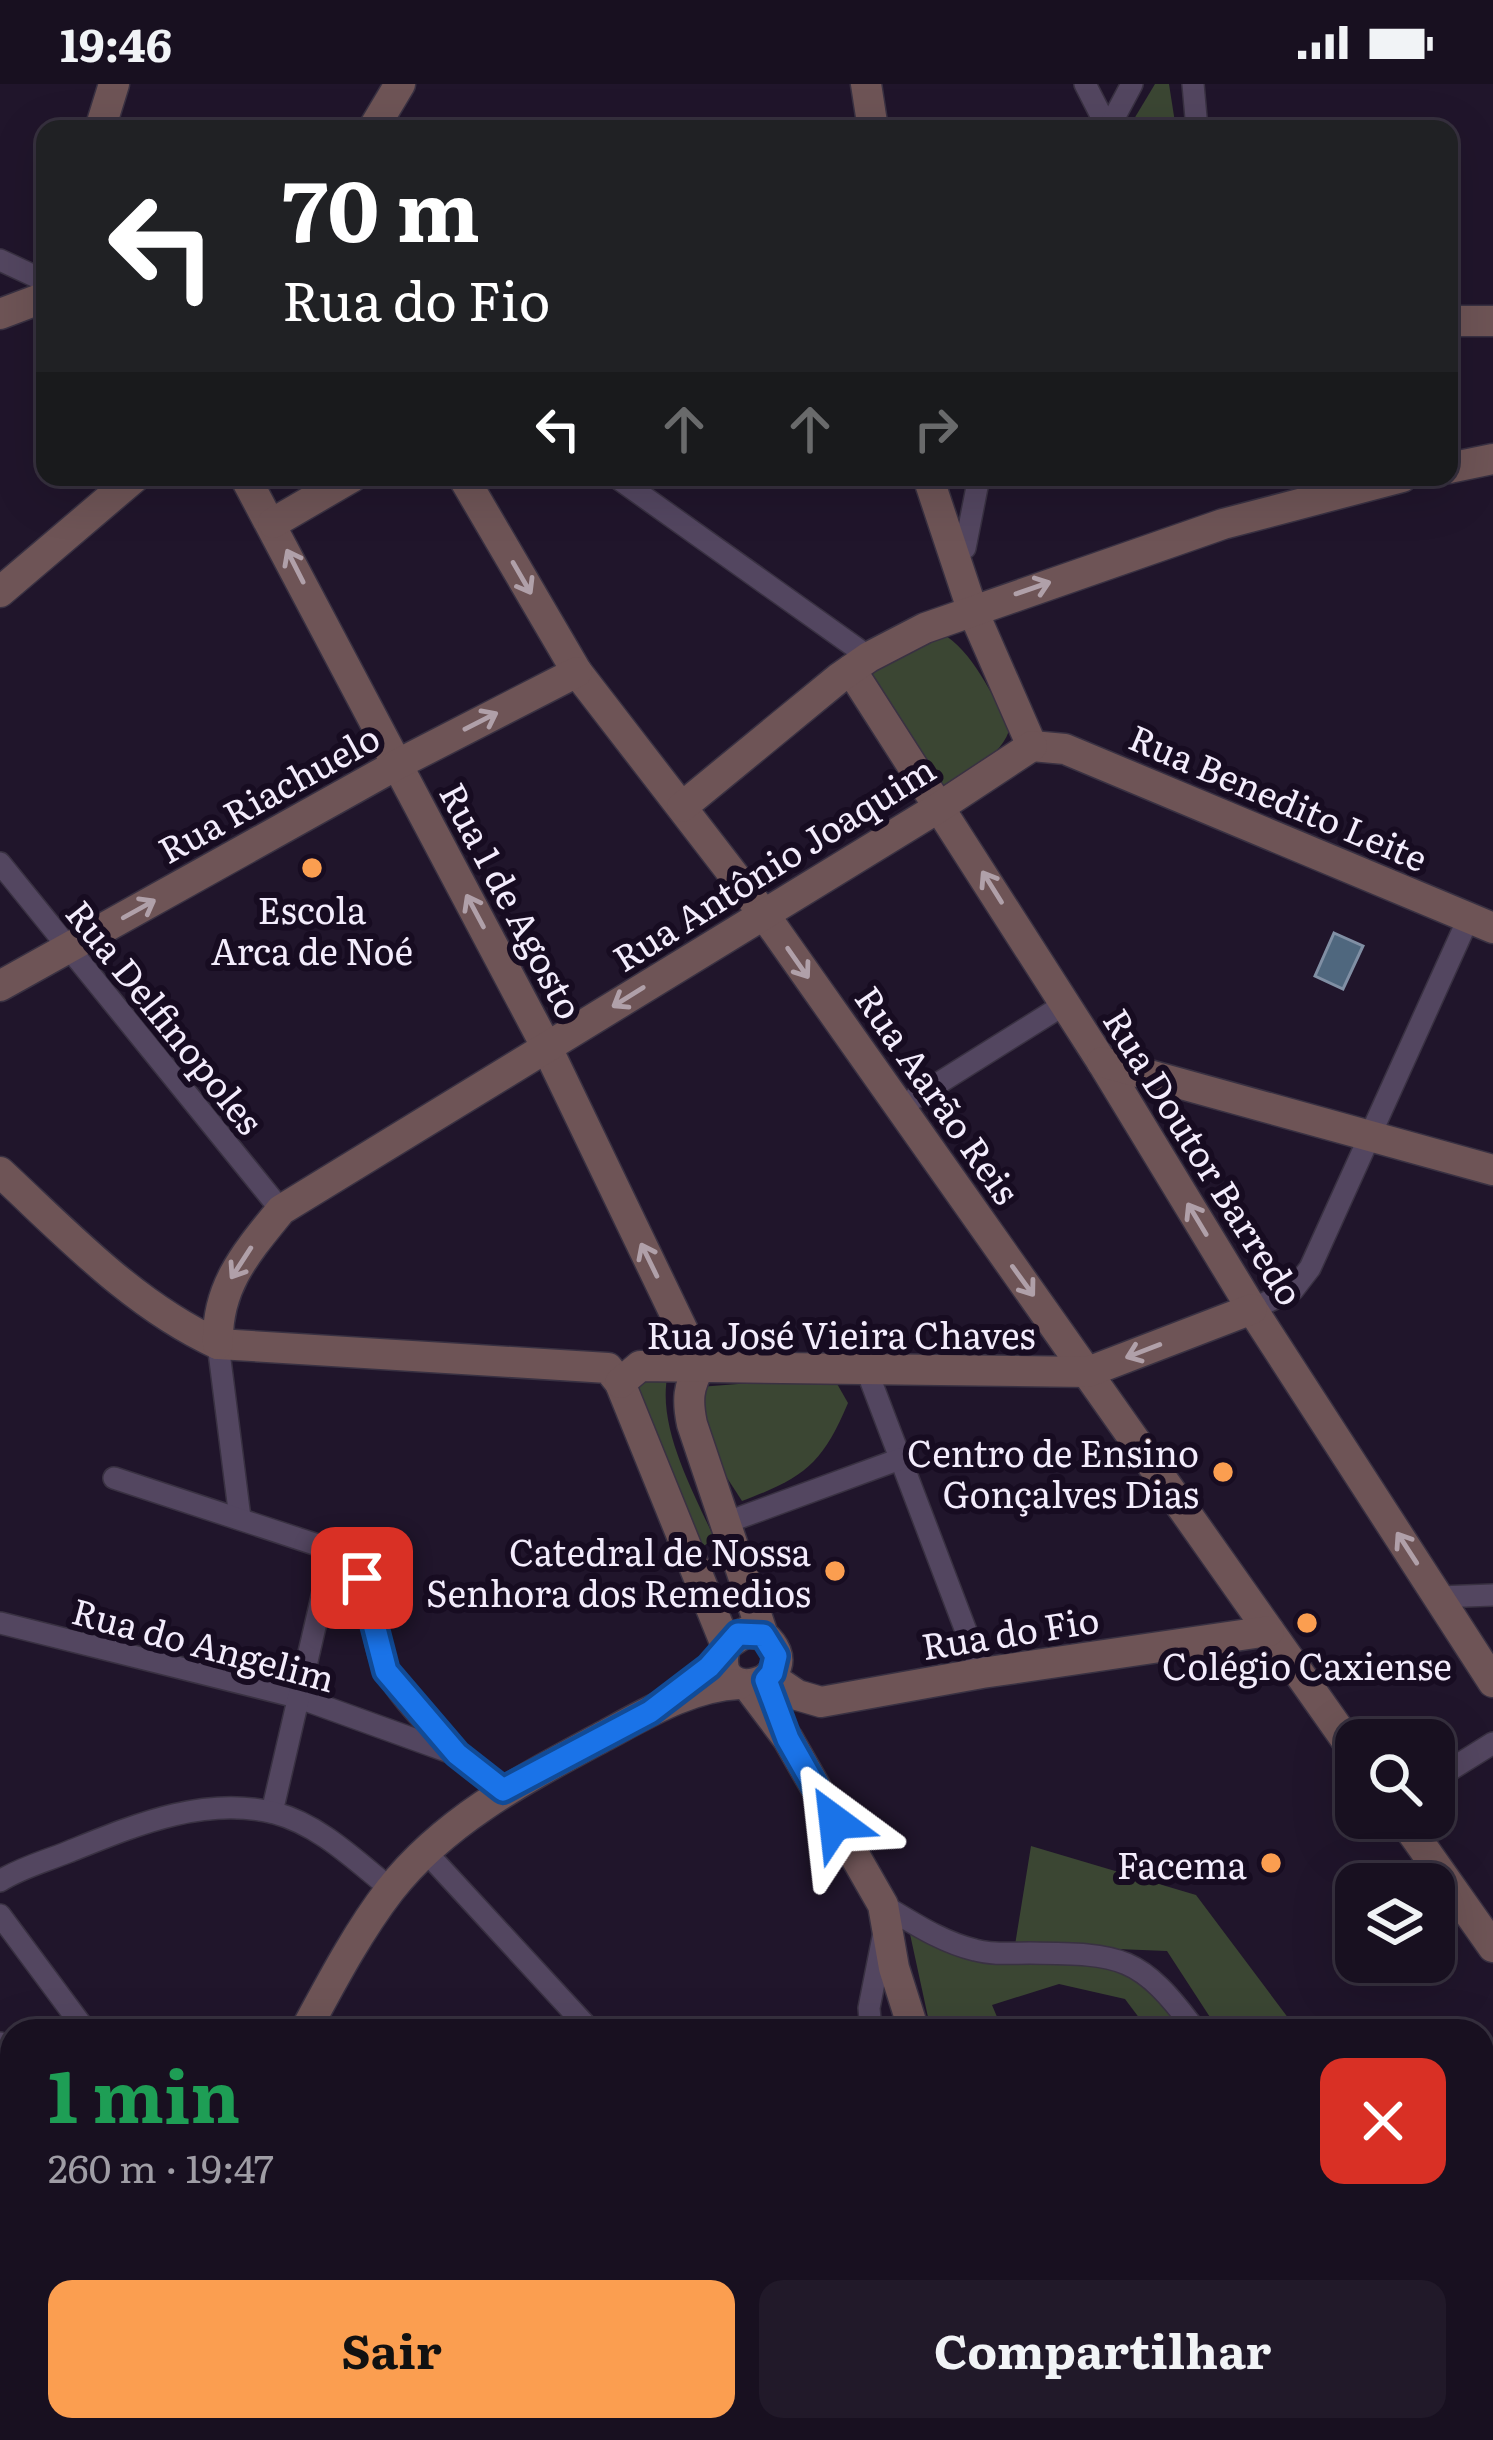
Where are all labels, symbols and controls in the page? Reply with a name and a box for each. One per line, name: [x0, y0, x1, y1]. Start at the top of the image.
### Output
text: 19:46: [60, 9, 172, 76]
text: 70 m: [282, 143, 480, 268]
icon: left: [84, 168, 240, 324]
text: Rua do Fio: [282, 257, 550, 338]
icon: left: [525, 396, 591, 462]
icon: ahead: [651, 396, 717, 462]
icon: ahead: [777, 396, 843, 462]
icon: right: [903, 396, 969, 462]
one-way arrow: [282, 548, 305, 584]
one-way arrow: [511, 560, 535, 595]
one-way arrow: [1014, 576, 1051, 597]
street label: Rua Riachuelo: [148, 709, 388, 875]
one-way arrow: [463, 709, 498, 732]
street label: Rua Benedito Leite: [1122, 709, 1436, 883]
street label: Rua Antônio Joaquim: [601, 741, 945, 983]
street label: Rua 1 de Agosto: [428, 772, 598, 1028]
marker: Escola Arca de Noé: [299, 855, 325, 881]
one-way arrow: [980, 871, 1004, 905]
place label: Escola Arca de Noé: [211, 882, 413, 976]
street label: Rua Delfinopoles: [55, 888, 277, 1144]
one-way arrow: [463, 895, 486, 930]
one-way arrow: [121, 897, 156, 921]
one-way arrow: [785, 945, 810, 979]
street label: Rua Aarão Reis: [844, 974, 1034, 1214]
one-way arrow: [612, 985, 646, 1009]
street label: Rua Doutor Barredo: [1092, 997, 1318, 1315]
one-way arrow: [1185, 1203, 1209, 1237]
one-way arrow: [637, 1243, 659, 1279]
one-way arrow: [228, 1245, 253, 1279]
one-way arrow: [1010, 1264, 1036, 1297]
street label: Rua José Vieira Chaves: [646, 1307, 1036, 1360]
one-way arrow: [1125, 1341, 1162, 1363]
place label: Centro de Ensino Gonçalves Dias: [907, 1425, 1199, 1519]
marker: Centro de Ensino Gonçalves Dias: [1210, 1459, 1236, 1485]
place label: Catedral de Nossa Senhora dos Remedios: [426, 1524, 812, 1618]
pin: [311, 1527, 413, 1629]
one-way arrow: [1395, 1531, 1420, 1565]
icon: arrive: [329, 1545, 395, 1611]
marker: Catedral de Nossa Senhora dos Remedios: [822, 1558, 848, 1584]
street label: Rua do Angelim: [67, 1582, 341, 1704]
street label: Rua do Fio: [917, 1591, 1103, 1671]
marker: Colégio Caxiense: [1294, 1610, 1320, 1636]
place label: Colégio Caxiense: [1162, 1638, 1452, 1691]
map controls: [1335, 1719, 1455, 1983]
button: search: [1335, 1719, 1455, 1839]
position arrow: [772, 1759, 898, 1885]
place label: Facema: [1117, 1837, 1248, 1890]
marker: Facema: [1258, 1850, 1284, 1876]
button: layers: [1335, 1863, 1455, 1983]
text: 1 min: [48, 2038, 240, 2145]
button: close: [1320, 2058, 1446, 2184]
text: 260 m · 19:47: [48, 2137, 274, 2195]
button: Sair: [48, 2280, 735, 2418]
button: Compartilhar: [759, 2280, 1446, 2418]

